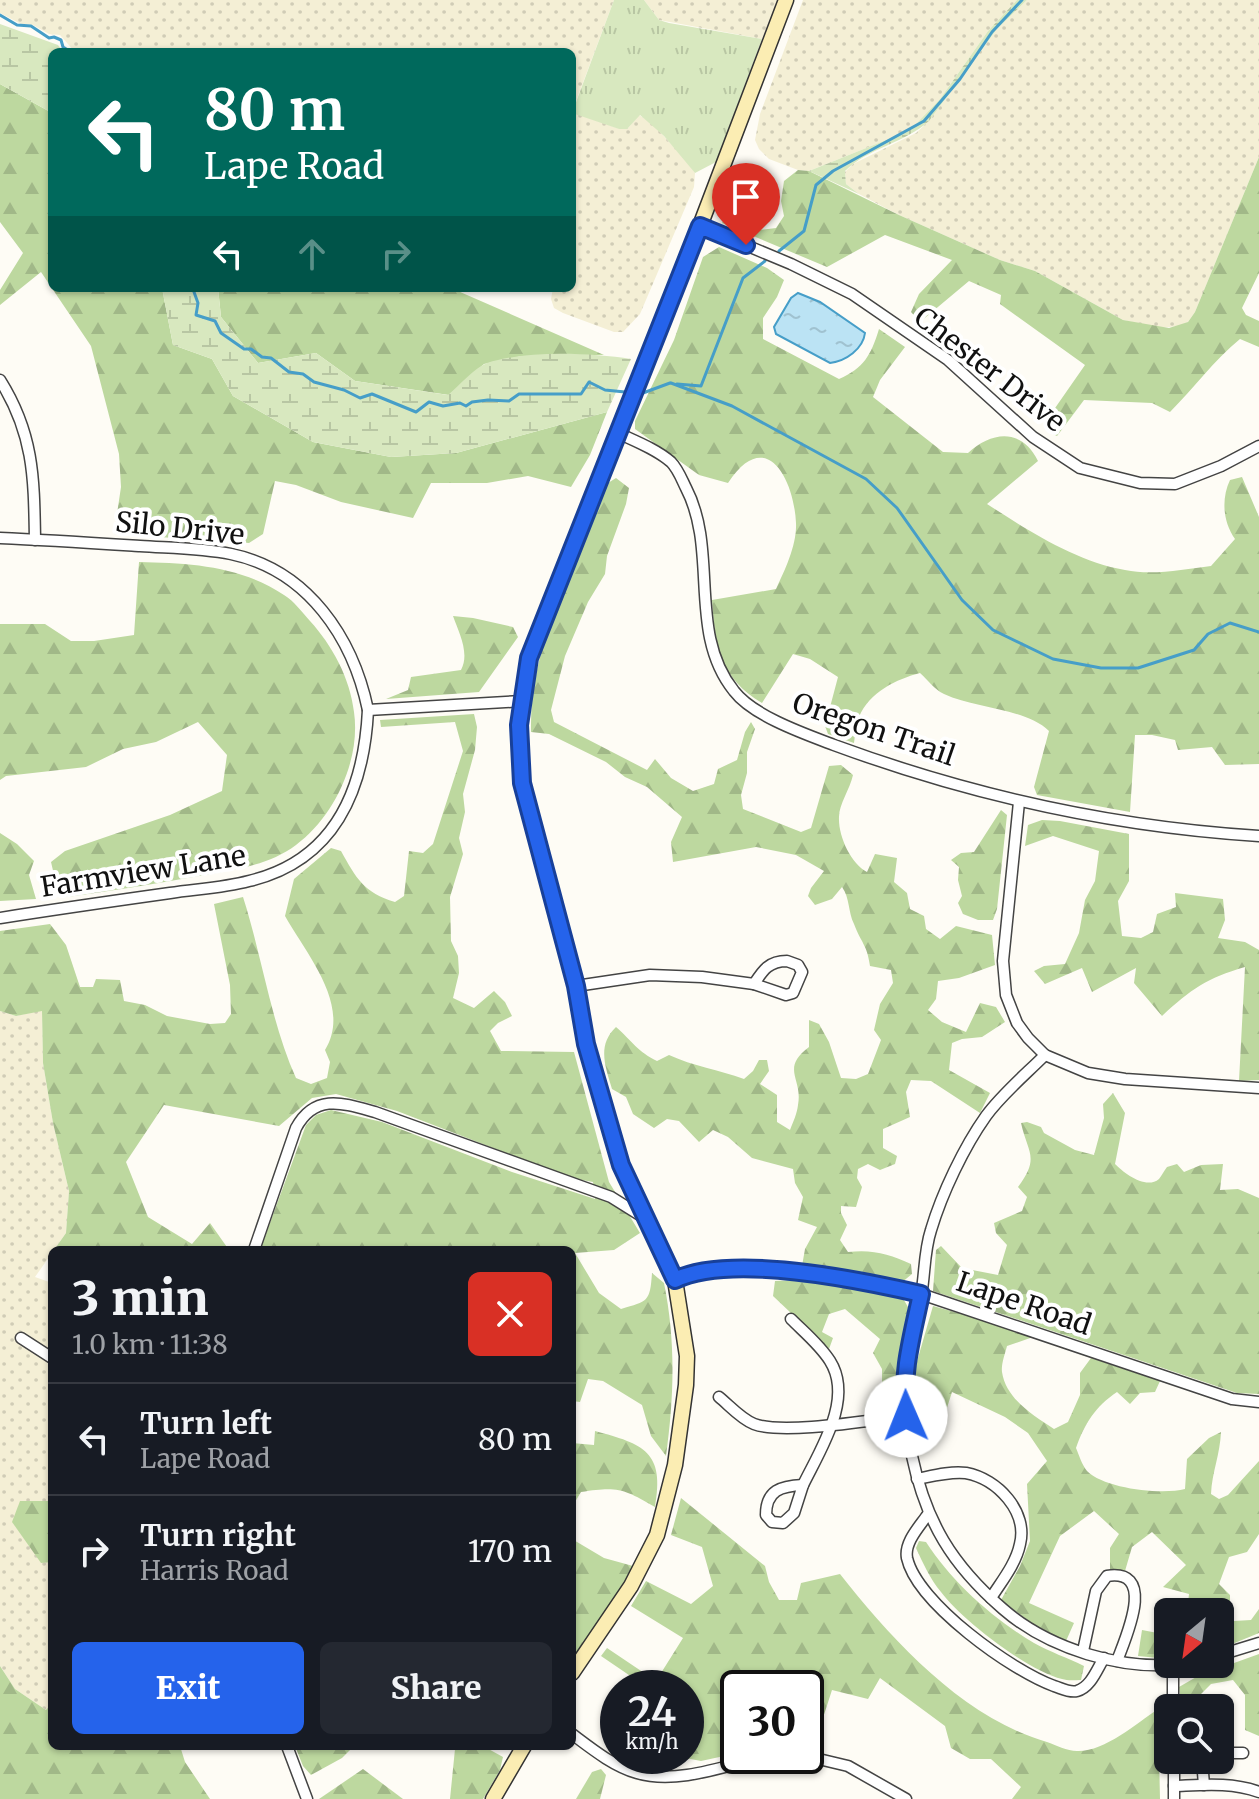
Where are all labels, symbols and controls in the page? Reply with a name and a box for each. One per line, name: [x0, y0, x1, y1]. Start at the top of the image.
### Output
text: 80 m: [204, 75, 345, 145]
icon: left: [72, 80, 176, 184]
text: Lape Road: [204, 144, 384, 189]
pin: [712, 163, 780, 245]
icon: arrive: [724, 175, 768, 219]
icon: left: [206, 232, 250, 276]
icon: ahead: [290, 232, 334, 276]
icon: right: [374, 232, 418, 276]
street label: Chester Drive: [907, 299, 1073, 439]
street label: Silo Drive: [114, 503, 246, 553]
street label: Oregon Trail: [788, 684, 960, 774]
street label: Farmview Lane: [38, 837, 248, 905]
street label: Lape Road: [952, 1263, 1096, 1343]
text: 3 min: [72, 1268, 209, 1328]
button: close: [468, 1272, 552, 1356]
text: 1.0 km · 11:38: [72, 1328, 228, 1361]
position arrow: [864, 1374, 948, 1458]
text: Turn left: [140, 1404, 272, 1442]
icon: left: [72, 1417, 116, 1461]
text: 80 m: [478, 1420, 552, 1458]
text: Lape Road: [140, 1442, 270, 1475]
text: Turn right: [140, 1516, 296, 1554]
icon: right: [72, 1529, 116, 1573]
text: 170 m: [468, 1532, 552, 1570]
text: Harris Road: [140, 1554, 289, 1587]
north arrow: [1154, 1598, 1234, 1678]
map controls: [1154, 1598, 1234, 1774]
button: Exit: [72, 1642, 304, 1734]
button: Share: [320, 1642, 552, 1734]
speed limit sign: 30: [720, 1670, 824, 1774]
text: 24: [628, 1687, 676, 1737]
button: search: [1154, 1694, 1234, 1774]
text: km/h: [626, 1729, 678, 1754]

